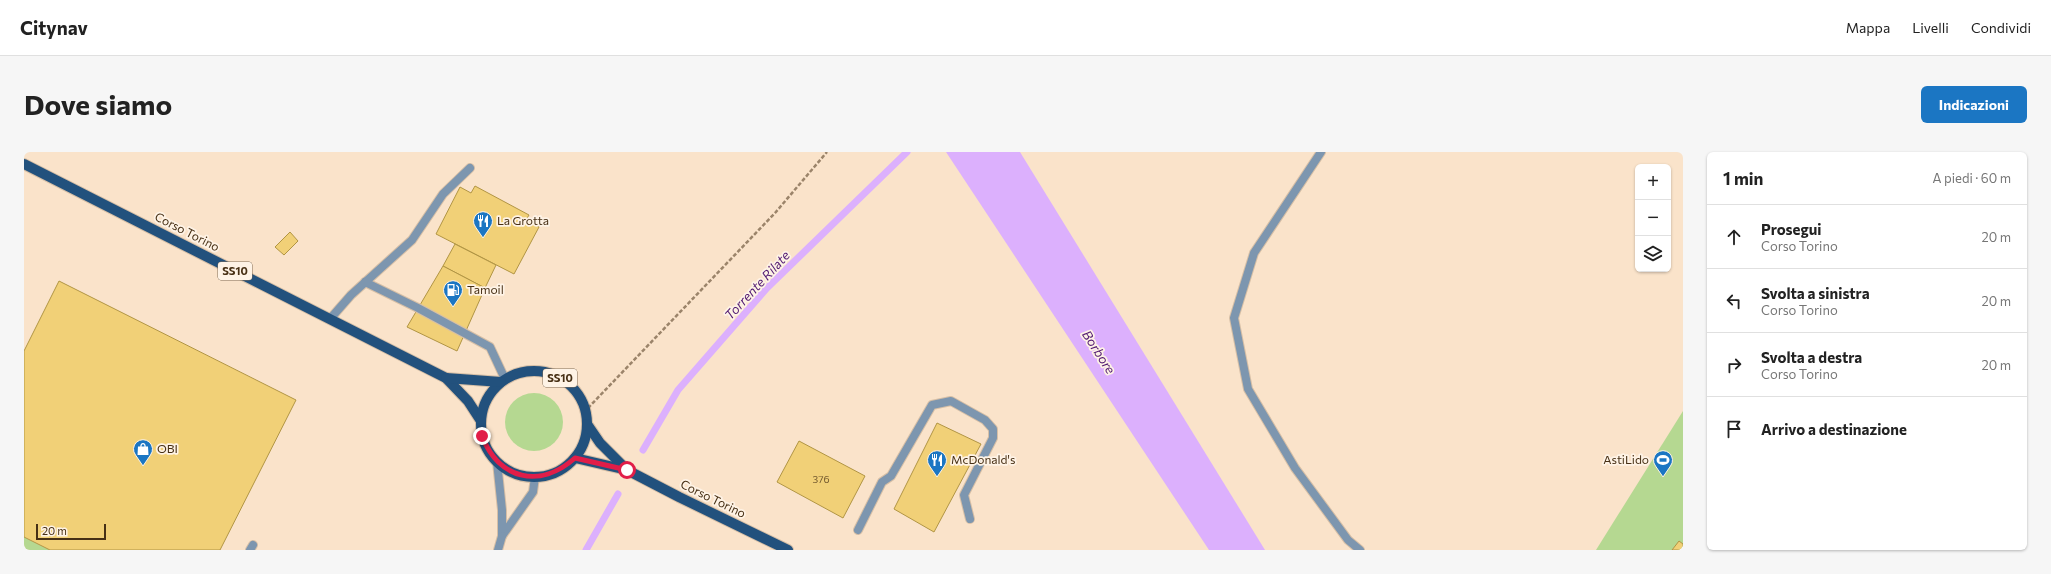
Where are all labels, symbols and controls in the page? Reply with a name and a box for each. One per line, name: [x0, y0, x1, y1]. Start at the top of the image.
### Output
text: Citynav: [20, 16, 88, 39]
text: Mappa: [1846, 19, 1890, 36]
text: Livelli: [1912, 19, 1949, 36]
text: Condividi: [1971, 19, 2031, 36]
button: Indicazioni: [1921, 86, 2027, 123]
text: Dove siamo: [24, 87, 172, 121]
map controls: [1635, 164, 1671, 272]
button: +: [1635, 164, 1671, 200]
text: 1 min: [1723, 168, 1763, 189]
text: A piedi · 60 m: [1933, 170, 2011, 186]
button: −: [1635, 200, 1671, 236]
street label: Corso Torino: [153, 209, 222, 253]
restaurant icon: La Grotta: [472, 210, 494, 238]
place label: La Grotta: [497, 213, 549, 227]
text: Prosegui: [1761, 220, 1821, 238]
icon: ahead: [1723, 226, 1745, 248]
text: 20 m: [1982, 229, 2011, 245]
button: layers: [1635, 236, 1671, 272]
text: Corso Torino: [1761, 238, 1838, 254]
water label: Torrente Rilate: [721, 247, 793, 323]
road number: SS10: [218, 262, 252, 280]
fuel station icon: Tamoil: [442, 279, 464, 307]
place label: Tamoil: [467, 282, 504, 296]
text: Svolta a sinistra: [1761, 284, 1870, 302]
icon: left: [1723, 290, 1745, 312]
text: 20 m: [1982, 293, 2011, 309]
text: Corso Torino: [1761, 302, 1838, 318]
water label: Borbore: [1079, 327, 1119, 377]
text: Svolta a destra: [1761, 348, 1862, 366]
icon: right: [1723, 354, 1745, 376]
text: 20 m: [1982, 357, 2011, 373]
text: Corso Torino: [1761, 366, 1838, 382]
road number: SS10: [543, 369, 577, 387]
icon: arrive: [1723, 418, 1745, 440]
text: Arrivo a destinazione: [1761, 420, 1907, 438]
route end: [473, 427, 491, 445]
shop icon: OBI: [132, 438, 154, 466]
place label: OBI: [157, 441, 178, 455]
restaurant icon: McDonald's: [926, 449, 948, 477]
sports icon: AstiLido: [1652, 449, 1674, 477]
place label: McDonald's: [951, 452, 1015, 466]
place label: AstiLido: [1603, 452, 1649, 466]
route start: [618, 461, 636, 479]
house number: 376: [813, 473, 830, 485]
street label: Corso Torino: [679, 476, 748, 520]
scale bar: [36, 522, 106, 541]
text: 20 m: [42, 524, 67, 537]

